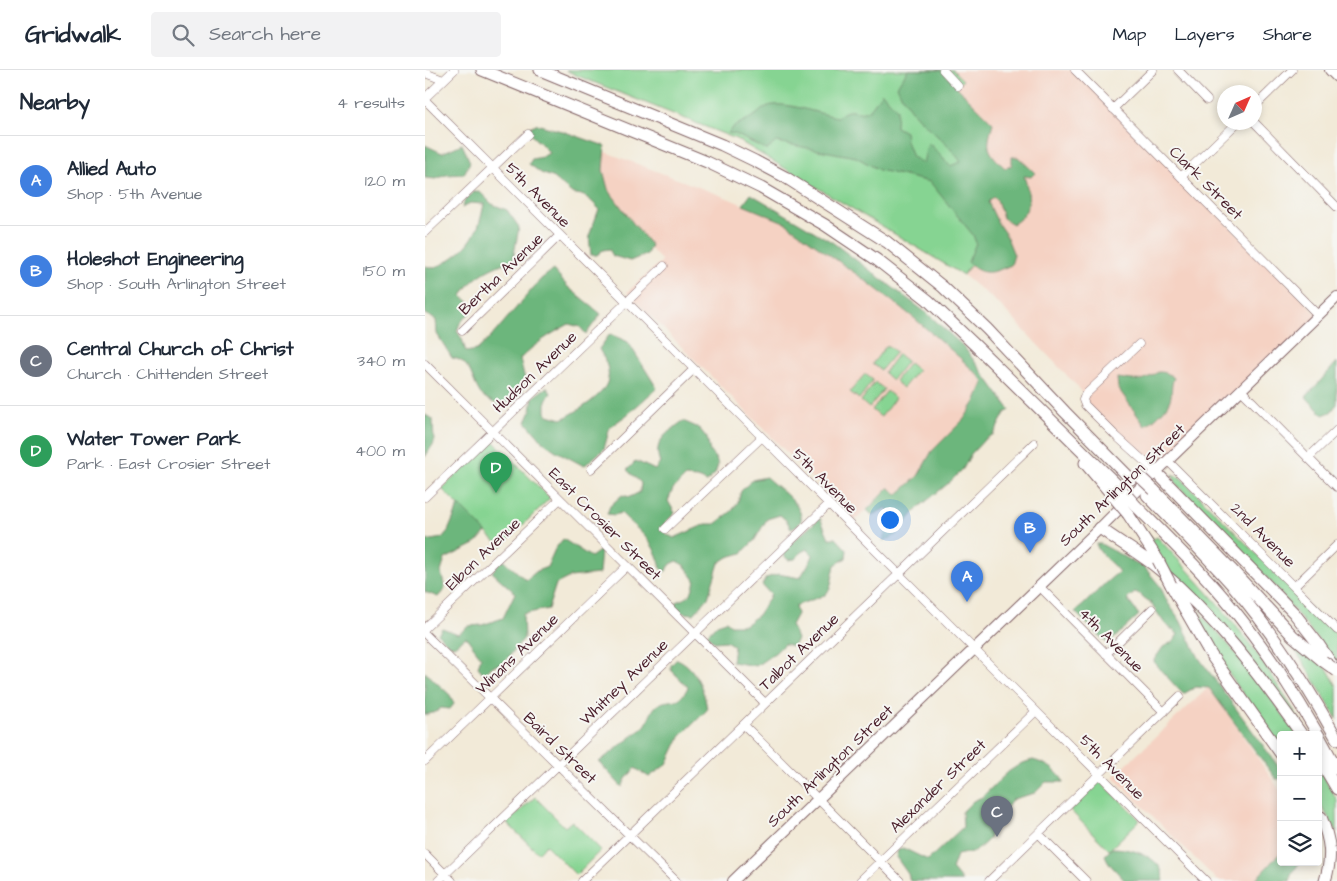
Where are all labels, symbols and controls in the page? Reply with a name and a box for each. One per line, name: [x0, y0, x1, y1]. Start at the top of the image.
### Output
search box: [151, 12, 501, 57]
text: Gridwalk: [25, 18, 121, 52]
icon: search: [169, 21, 197, 49]
text: Search here: [209, 21, 321, 48]
text: Map: [1112, 22, 1146, 47]
text: Layers: [1174, 22, 1235, 47]
text: Share: [1263, 22, 1312, 47]
north arrow: [1217, 85, 1262, 130]
text: Nearby: [20, 88, 90, 117]
text: 4 results: [337, 92, 405, 114]
street label: Clark Street: [1164, 141, 1248, 225]
text: Allied Auto: [67, 156, 156, 183]
street label: 5th Avenue: [500, 157, 576, 233]
text: A: [31, 170, 41, 192]
text: 120 m: [365, 170, 405, 192]
text: Shop · 5th Avenue: [67, 183, 202, 205]
street label: Bertha Avenue: [454, 228, 548, 320]
text: Holeshot Engineering: [67, 246, 244, 273]
text: B: [30, 260, 42, 282]
text: 150 m: [363, 260, 405, 282]
text: Shop · South Arlington Street: [67, 273, 286, 295]
street label: Hudson Avenue: [488, 326, 582, 418]
text: Central Church of Christ: [67, 336, 294, 363]
text: C: [30, 350, 42, 372]
text: 340 m: [357, 350, 405, 372]
text: Church · Chittenden Street: [67, 363, 268, 385]
street label: South Arlington Street: [1054, 418, 1191, 552]
text: Water Tower Park: [67, 426, 241, 453]
text: D: [31, 440, 41, 462]
text: 400 m: [355, 440, 405, 462]
street label: 5th Avenue: [787, 443, 863, 519]
pin: D: [480, 452, 512, 493]
text: Park · East Crosier Street: [67, 453, 270, 475]
street label: East Crosier Street: [544, 463, 667, 586]
street label: 2nd Avenue: [1226, 498, 1301, 573]
your location: [877, 507, 903, 533]
street label: Elbon Avenue: [441, 512, 526, 595]
pin: B: [1014, 512, 1046, 553]
pin: A: [951, 561, 983, 602]
street label: 4th Avenue: [1074, 603, 1149, 678]
street label: Winans Avenue: [471, 608, 564, 699]
street label: Talbot Avenue: [754, 608, 844, 696]
street label: Whitney Avenue: [575, 634, 674, 731]
street label: South Arlington Street: [762, 699, 899, 833]
street label: Baird Street: [518, 707, 602, 789]
street label: 5th Avenue: [1074, 729, 1150, 805]
map controls: [1277, 731, 1322, 866]
button: +: [1277, 731, 1322, 776]
street label: Alexander Street: [885, 734, 992, 838]
button: −: [1277, 776, 1322, 821]
pin: C: [981, 796, 1013, 837]
button: layers: [1277, 821, 1322, 866]

